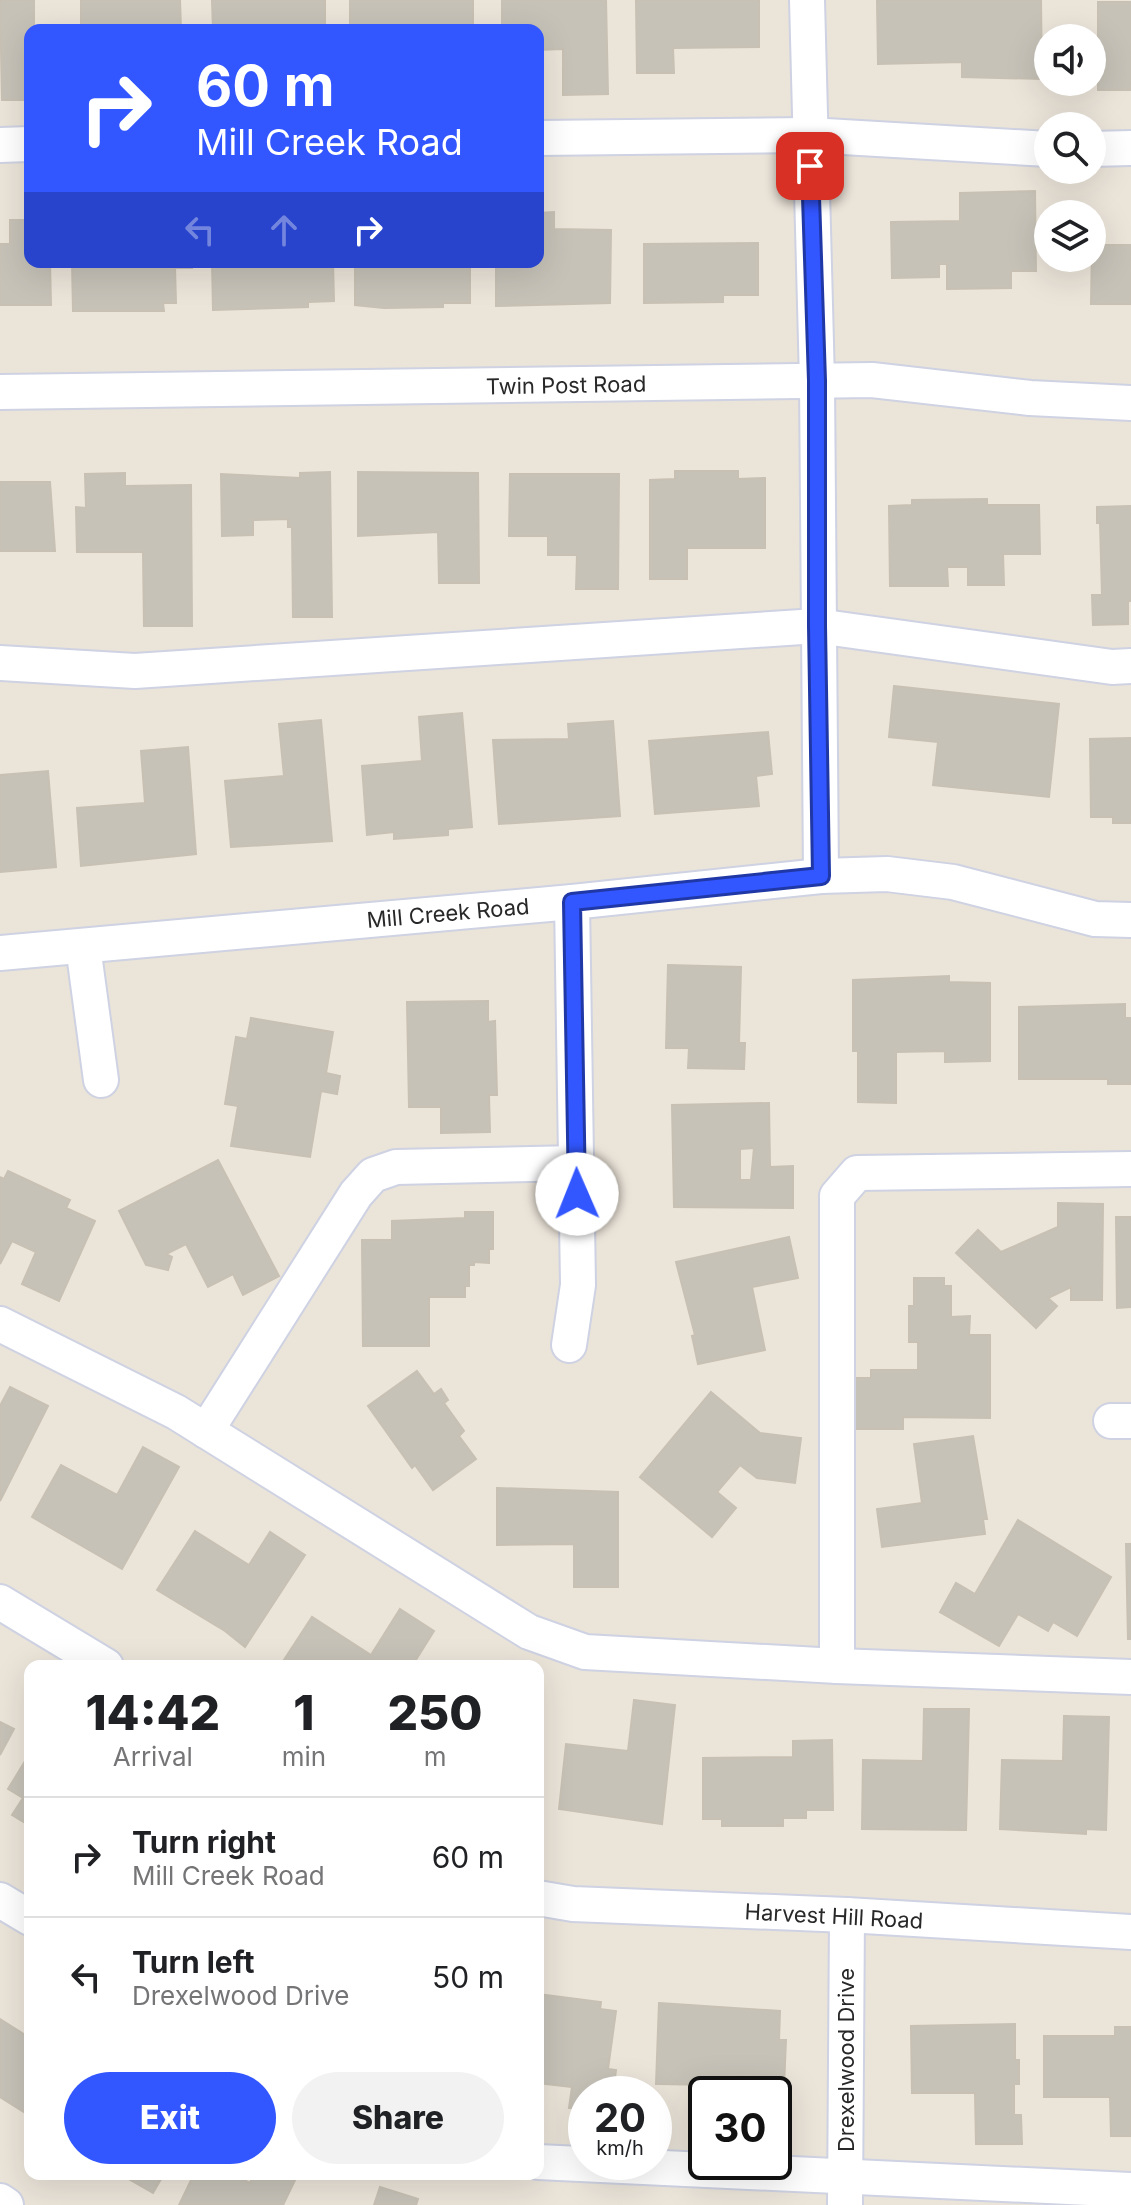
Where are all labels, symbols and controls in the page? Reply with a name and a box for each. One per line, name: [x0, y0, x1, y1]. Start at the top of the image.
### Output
map controls: [1034, 24, 1106, 272]
button: sound: [1034, 24, 1106, 96]
text: 60 m: [196, 52, 335, 120]
icon: right: [64, 56, 168, 160]
button: search: [1034, 112, 1106, 184]
text: Mill Creek Road: [196, 120, 463, 164]
pin: [776, 132, 844, 200]
icon: arrive: [788, 144, 832, 188]
button: layers: [1034, 200, 1106, 272]
icon: left: [178, 208, 222, 252]
icon: ahead: [262, 208, 306, 252]
icon: right: [346, 208, 390, 252]
street label: Twin Post Road: [486, 371, 646, 399]
street label: Mill Creek Road: [366, 893, 530, 933]
position arrow: [535, 1152, 619, 1236]
text: 14:42: [85, 1683, 220, 1742]
text: 1: [293, 1683, 314, 1742]
text: 250: [387, 1683, 483, 1742]
text: Arrival: [113, 1741, 193, 1772]
text: min: [282, 1741, 326, 1772]
text: m: [424, 1741, 446, 1772]
text: Turn right: [132, 1824, 276, 1860]
icon: right: [64, 1835, 108, 1879]
text: 60 m: [432, 1839, 504, 1875]
text: Mill Creek Road: [132, 1860, 325, 1891]
street label: Harvest Hill Road: [744, 1898, 924, 1934]
text: Turn left: [132, 1944, 254, 1980]
icon: left: [64, 1955, 108, 1999]
text: 50 m: [432, 1959, 504, 1995]
street label: Drexelwood Drive: [833, 1968, 859, 2152]
text: Drexelwood Drive: [132, 1980, 350, 2011]
button: Exit: [64, 2072, 276, 2164]
button: Share: [292, 2072, 504, 2164]
speed limit sign: 30: [688, 2076, 792, 2180]
text: 20: [594, 2093, 646, 2142]
text: km/h: [596, 2136, 644, 2160]

